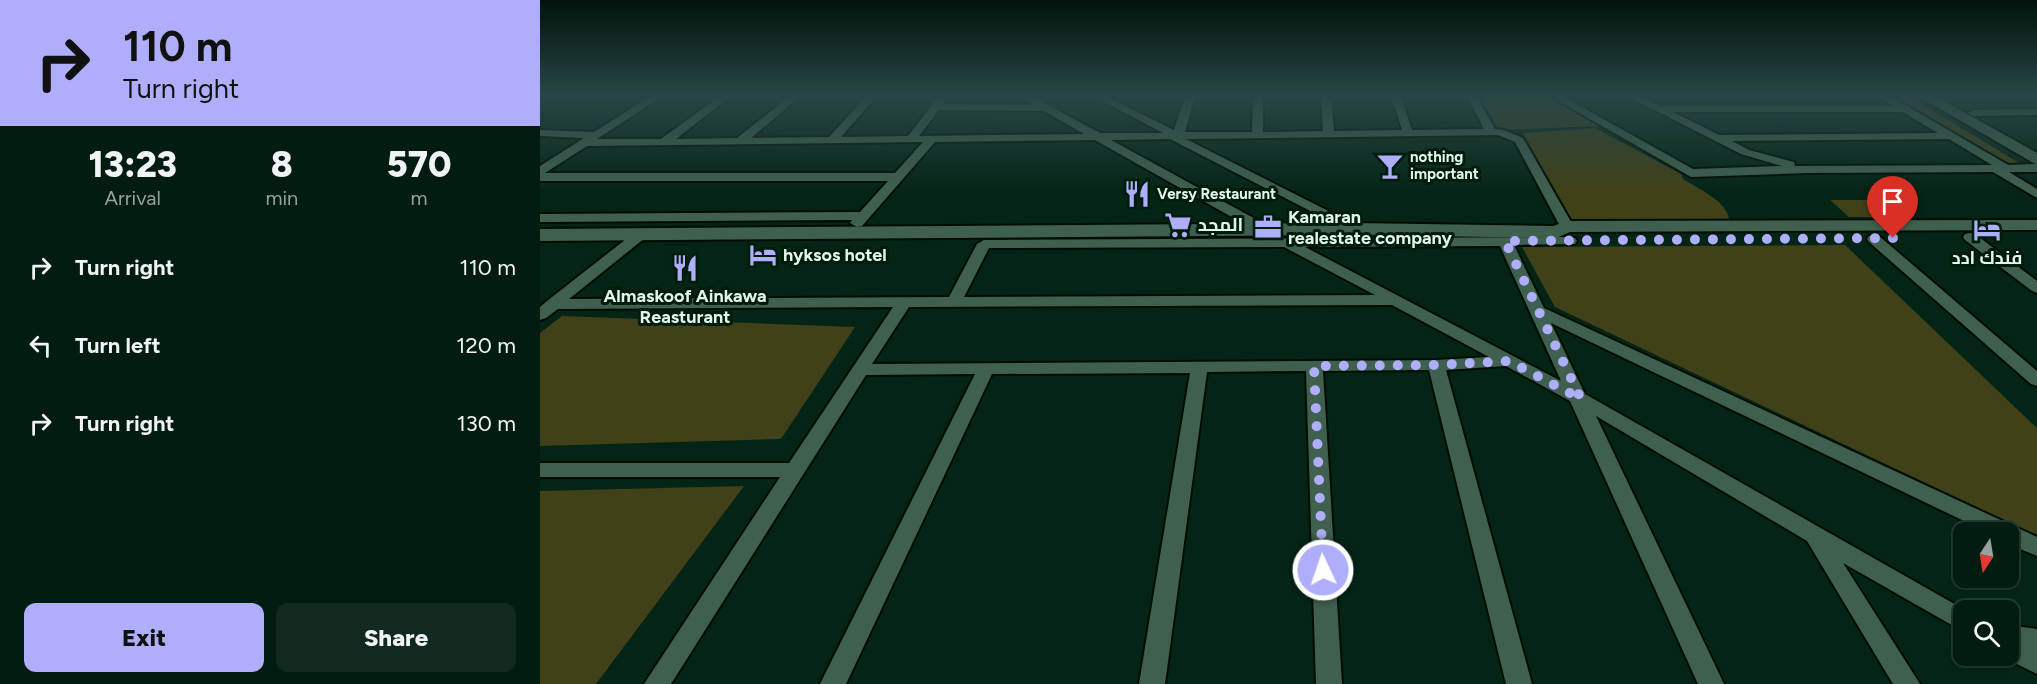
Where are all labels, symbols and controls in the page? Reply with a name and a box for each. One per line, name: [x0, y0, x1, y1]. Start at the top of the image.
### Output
text: 110 m: [123, 21, 232, 72]
icon: right: [24, 24, 102, 102]
text: Turn right: [123, 72, 239, 105]
text: 13:23: [88, 143, 177, 186]
text: 8: [271, 143, 293, 186]
text: 570: [387, 143, 452, 186]
place label: nothing important: [1410, 148, 1479, 183]
bar icon: nothing important: [1375, 151, 1405, 181]
pin: [1867, 176, 1918, 238]
restaurant icon: Versy Restaurant: [1122, 179, 1152, 209]
place label: Versy Restaurant: [1157, 185, 1276, 203]
icon: arrive: [1876, 185, 1909, 218]
text: Arrival: [104, 186, 161, 210]
text: min: [265, 186, 298, 210]
text: m: [411, 186, 428, 210]
place label: Kamaran realestate company: [1288, 206, 1453, 249]
supermarket icon: المجد: [1163, 210, 1193, 240]
office icon: Kamaran realestate company: [1253, 212, 1283, 242]
place label: المجد: [1198, 214, 1243, 236]
hotel icon: فندك ادد: [1972, 215, 2002, 245]
hotel icon: hyksos hotel: [748, 240, 778, 270]
place label: hyksos hotel: [783, 244, 887, 266]
place label: فندك ادد: [1952, 247, 2022, 269]
icon: right: [24, 251, 57, 284]
restaurant icon: Almaskoof Ainkawa Reasturant: [670, 253, 700, 283]
text: Turn right: [75, 254, 174, 281]
text: 110 m: [460, 254, 516, 281]
place label: Almaskoof Ainkawa Reasturant: [603, 285, 767, 328]
icon: left: [24, 329, 57, 362]
text: Turn left: [75, 332, 161, 359]
text: 120 m: [456, 332, 516, 359]
icon: right: [24, 407, 57, 440]
text: Turn right: [75, 410, 174, 437]
text: 130 m: [457, 410, 516, 437]
north arrow: [1953, 522, 2019, 588]
map controls: [1953, 522, 2019, 666]
position arrow: [1291, 538, 1355, 602]
button: search: [1953, 600, 2019, 666]
button: Exit: [24, 603, 264, 672]
button: Share: [276, 603, 516, 672]

